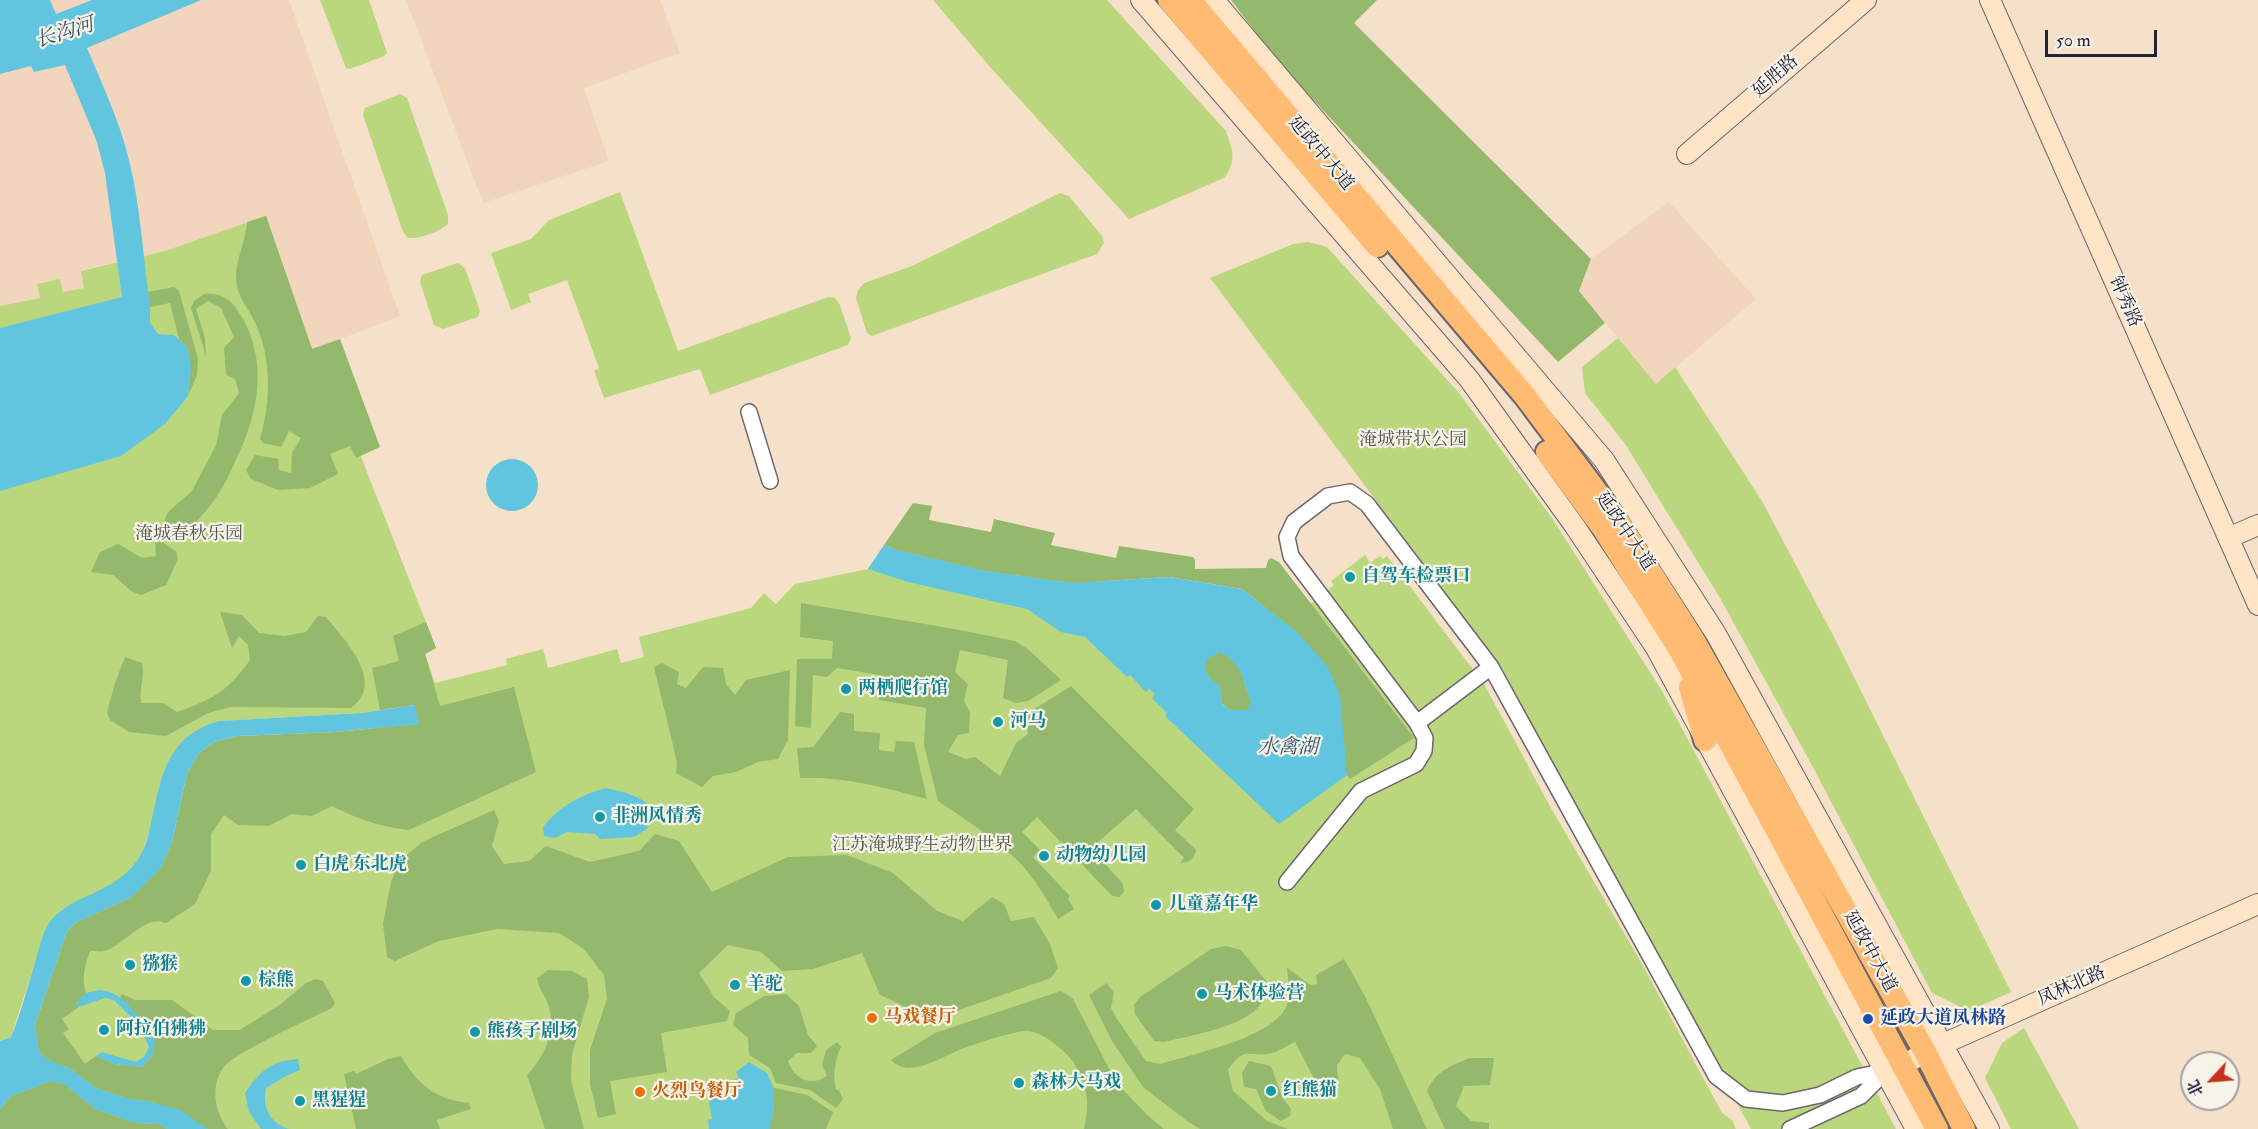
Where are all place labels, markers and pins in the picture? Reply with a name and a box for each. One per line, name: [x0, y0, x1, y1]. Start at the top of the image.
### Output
place label: 自驾车检票口: [1362, 566, 1470, 588]
marker: 自驾车检票口: [1343, 570, 1357, 584]
place label: 两栖爬行馆: [858, 678, 948, 700]
marker: 两栖爬行馆: [839, 682, 853, 696]
place label: 河马: [1010, 711, 1046, 733]
marker: 河马: [991, 715, 1005, 729]
place label: 非洲风情秀: [612, 806, 702, 828]
marker: 非洲风情秀: [593, 810, 607, 824]
place label: 动物幼儿园: [1056, 845, 1146, 867]
marker: 动物幼儿园: [1037, 849, 1051, 863]
place label: 白虎 东北虎: [313, 854, 407, 876]
marker: 白虎 东北虎: [294, 858, 308, 872]
place label: 儿童嘉年华: [1168, 894, 1258, 916]
marker: 儿童嘉年华: [1149, 898, 1163, 912]
place label: 猕猴: [142, 954, 178, 976]
marker: 猕猴: [123, 958, 137, 972]
place label: 棕熊: [258, 970, 294, 992]
marker: 棕熊: [239, 974, 253, 988]
place label: 羊驼: [747, 974, 783, 996]
marker: 羊驼: [728, 978, 742, 992]
place label: 马术体验营: [1214, 983, 1304, 1005]
marker: 马术体验营: [1195, 987, 1209, 1001]
place label: 马戏餐厅: [884, 1007, 956, 1029]
place label: 延政大道凤林路: [1880, 1008, 2006, 1030]
marker: 马戏餐厅: [865, 1011, 879, 1025]
marker: 延政大道凤林路: [1861, 1012, 1875, 1026]
place label: 阿拉伯狒狒: [116, 1019, 206, 1041]
place label: 熊孩子剧场: [487, 1021, 577, 1043]
marker: 阿拉伯狒狒: [97, 1023, 111, 1037]
marker: 熊孩子剧场: [468, 1025, 482, 1039]
place label: 森林大马戏: [1031, 1072, 1121, 1094]
marker: 森林大马戏: [1012, 1076, 1026, 1090]
place label: 红熊猫: [1283, 1080, 1337, 1102]
place label: 火烈鸟餐厅: [652, 1081, 742, 1103]
marker: 红熊猫: [1264, 1084, 1278, 1098]
marker: 火烈鸟餐厅: [633, 1085, 647, 1099]
place label: 黑猩猩: [312, 1090, 366, 1112]
marker: 黑猩猩: [293, 1094, 307, 1108]

